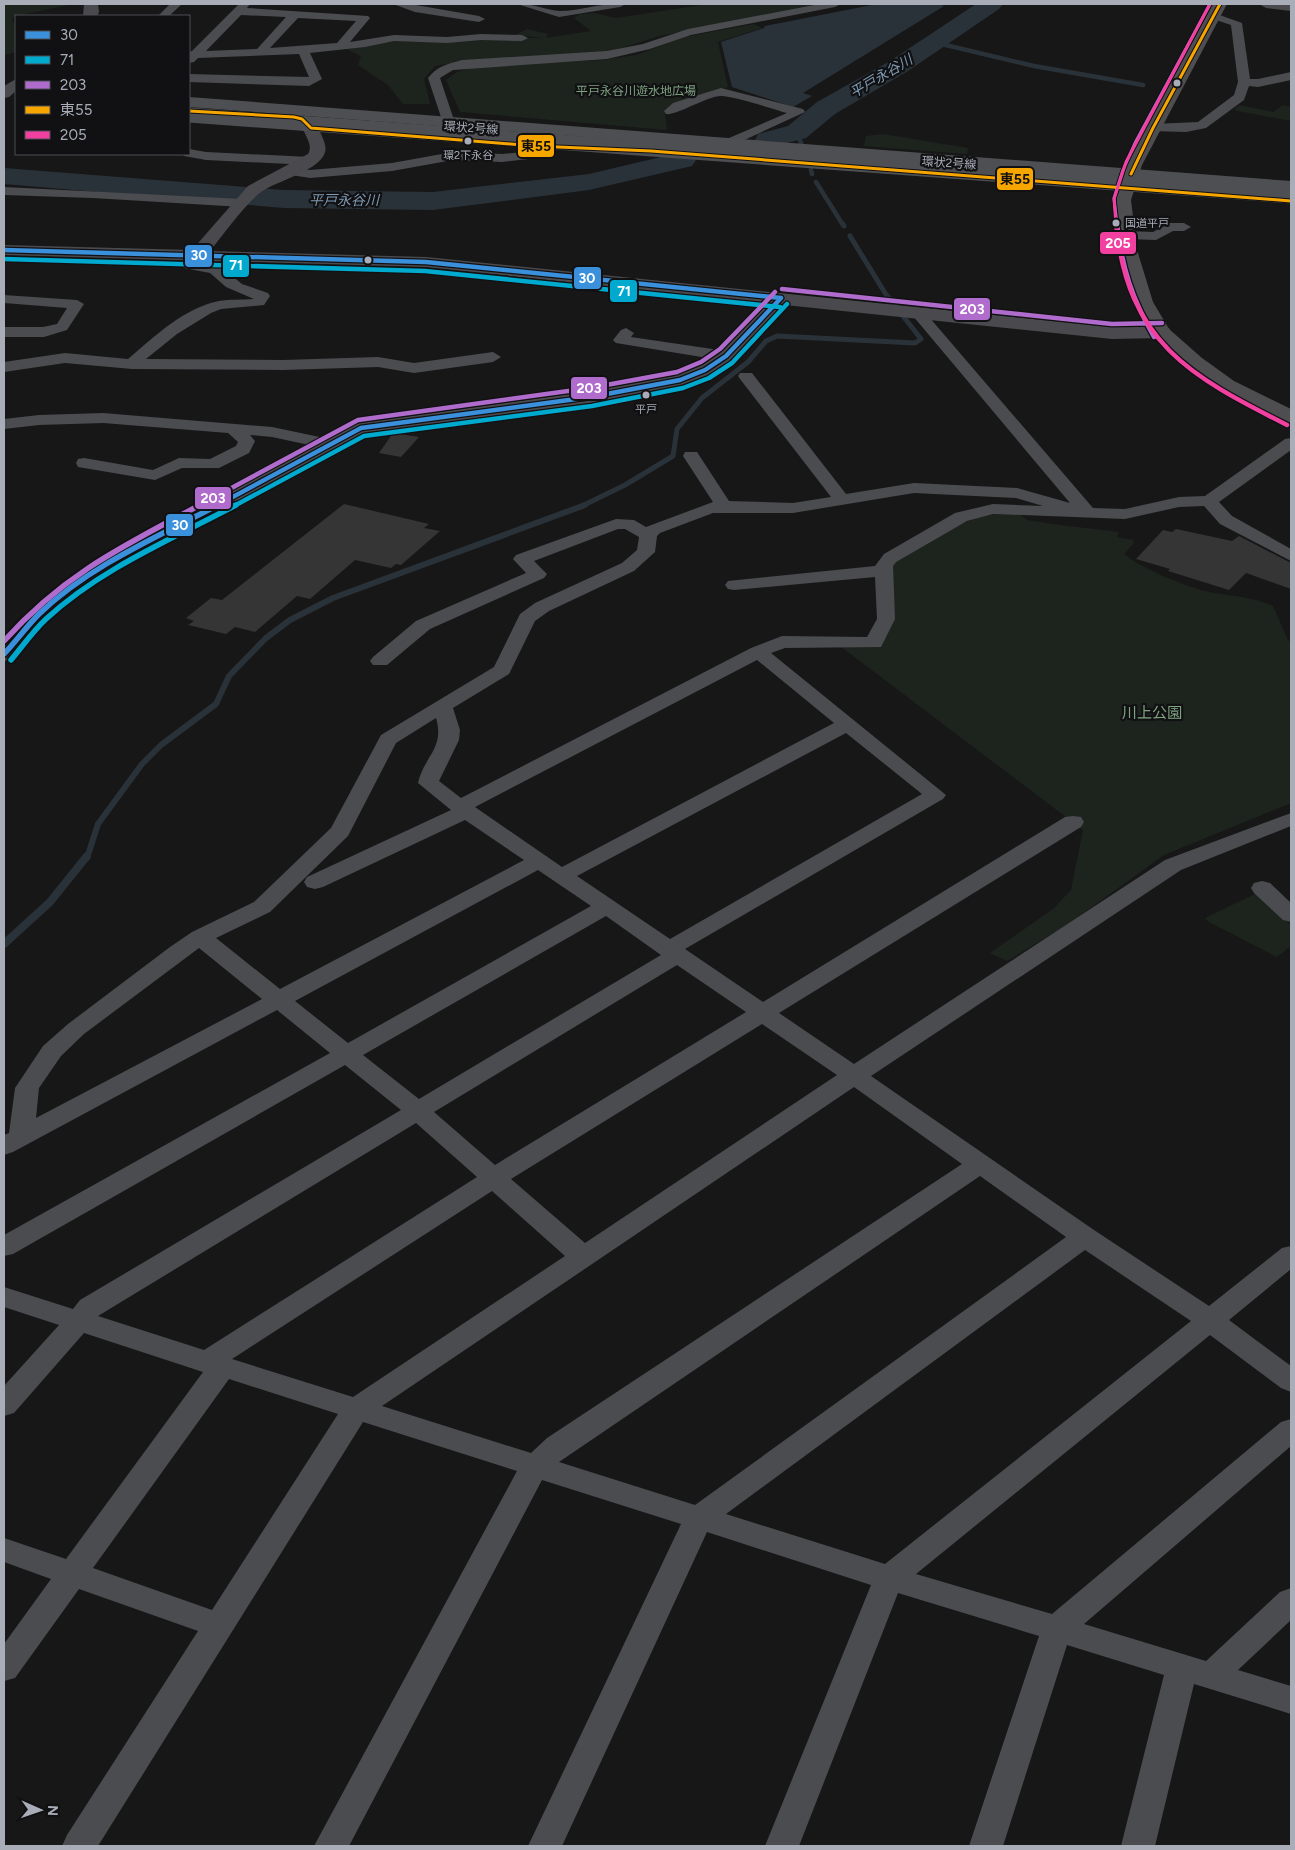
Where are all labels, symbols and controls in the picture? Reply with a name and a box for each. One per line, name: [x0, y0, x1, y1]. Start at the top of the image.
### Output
legend: [15, 15, 190, 155]
text: 30: [60, 26, 78, 44]
water label: 平戸永谷川: [847, 50, 917, 102]
text: 71: [60, 51, 74, 69]
text: 203: [60, 76, 86, 94]
unlabelled marker: [1172, 78, 1182, 88]
park label: 平戸永谷川遊水地広場: [576, 84, 696, 98]
text: 東55: [60, 101, 92, 119]
street label: 環状2号線: [443, 119, 499, 137]
text: 205: [60, 126, 87, 144]
line badge: 東55: [517, 134, 555, 158]
marker: 環2下永谷: [463, 136, 473, 146]
text: 東55: [521, 138, 551, 155]
place label: 環2下永谷: [443, 149, 493, 162]
street label: 環状2号線: [921, 154, 977, 172]
line badge: 東55: [996, 167, 1034, 191]
text: 東55: [1000, 171, 1030, 188]
water label: 平戸永谷川: [309, 192, 381, 209]
place label: 国道平戸: [1125, 217, 1169, 230]
marker: 国道平戸: [1111, 218, 1121, 228]
line badge: 205: [1099, 231, 1137, 255]
text: 205: [1105, 235, 1131, 252]
line badge: 30: [184, 244, 213, 268]
text: 30: [191, 247, 207, 264]
line badge: 71: [222, 254, 250, 278]
unlabelled marker: [363, 255, 373, 265]
text: 71: [229, 257, 243, 274]
line badge: 30: [573, 266, 602, 290]
text: 30: [579, 270, 595, 287]
line badge: 71: [609, 279, 638, 303]
text: 71: [617, 283, 631, 300]
line badge: 203: [953, 297, 991, 321]
text: 203: [960, 301, 985, 318]
line badge: 203: [570, 376, 608, 400]
text: 203: [577, 380, 602, 397]
marker: 平戸: [641, 390, 651, 400]
place label: 平戸: [635, 403, 657, 416]
line badge: 203: [194, 486, 232, 510]
text: 203: [201, 490, 226, 507]
line badge: 30: [165, 513, 194, 537]
text: 30: [172, 517, 188, 534]
park label: 川上公園: [1122, 704, 1182, 722]
north arrow: [15, 1785, 65, 1835]
text: N: [44, 1805, 61, 1816]

